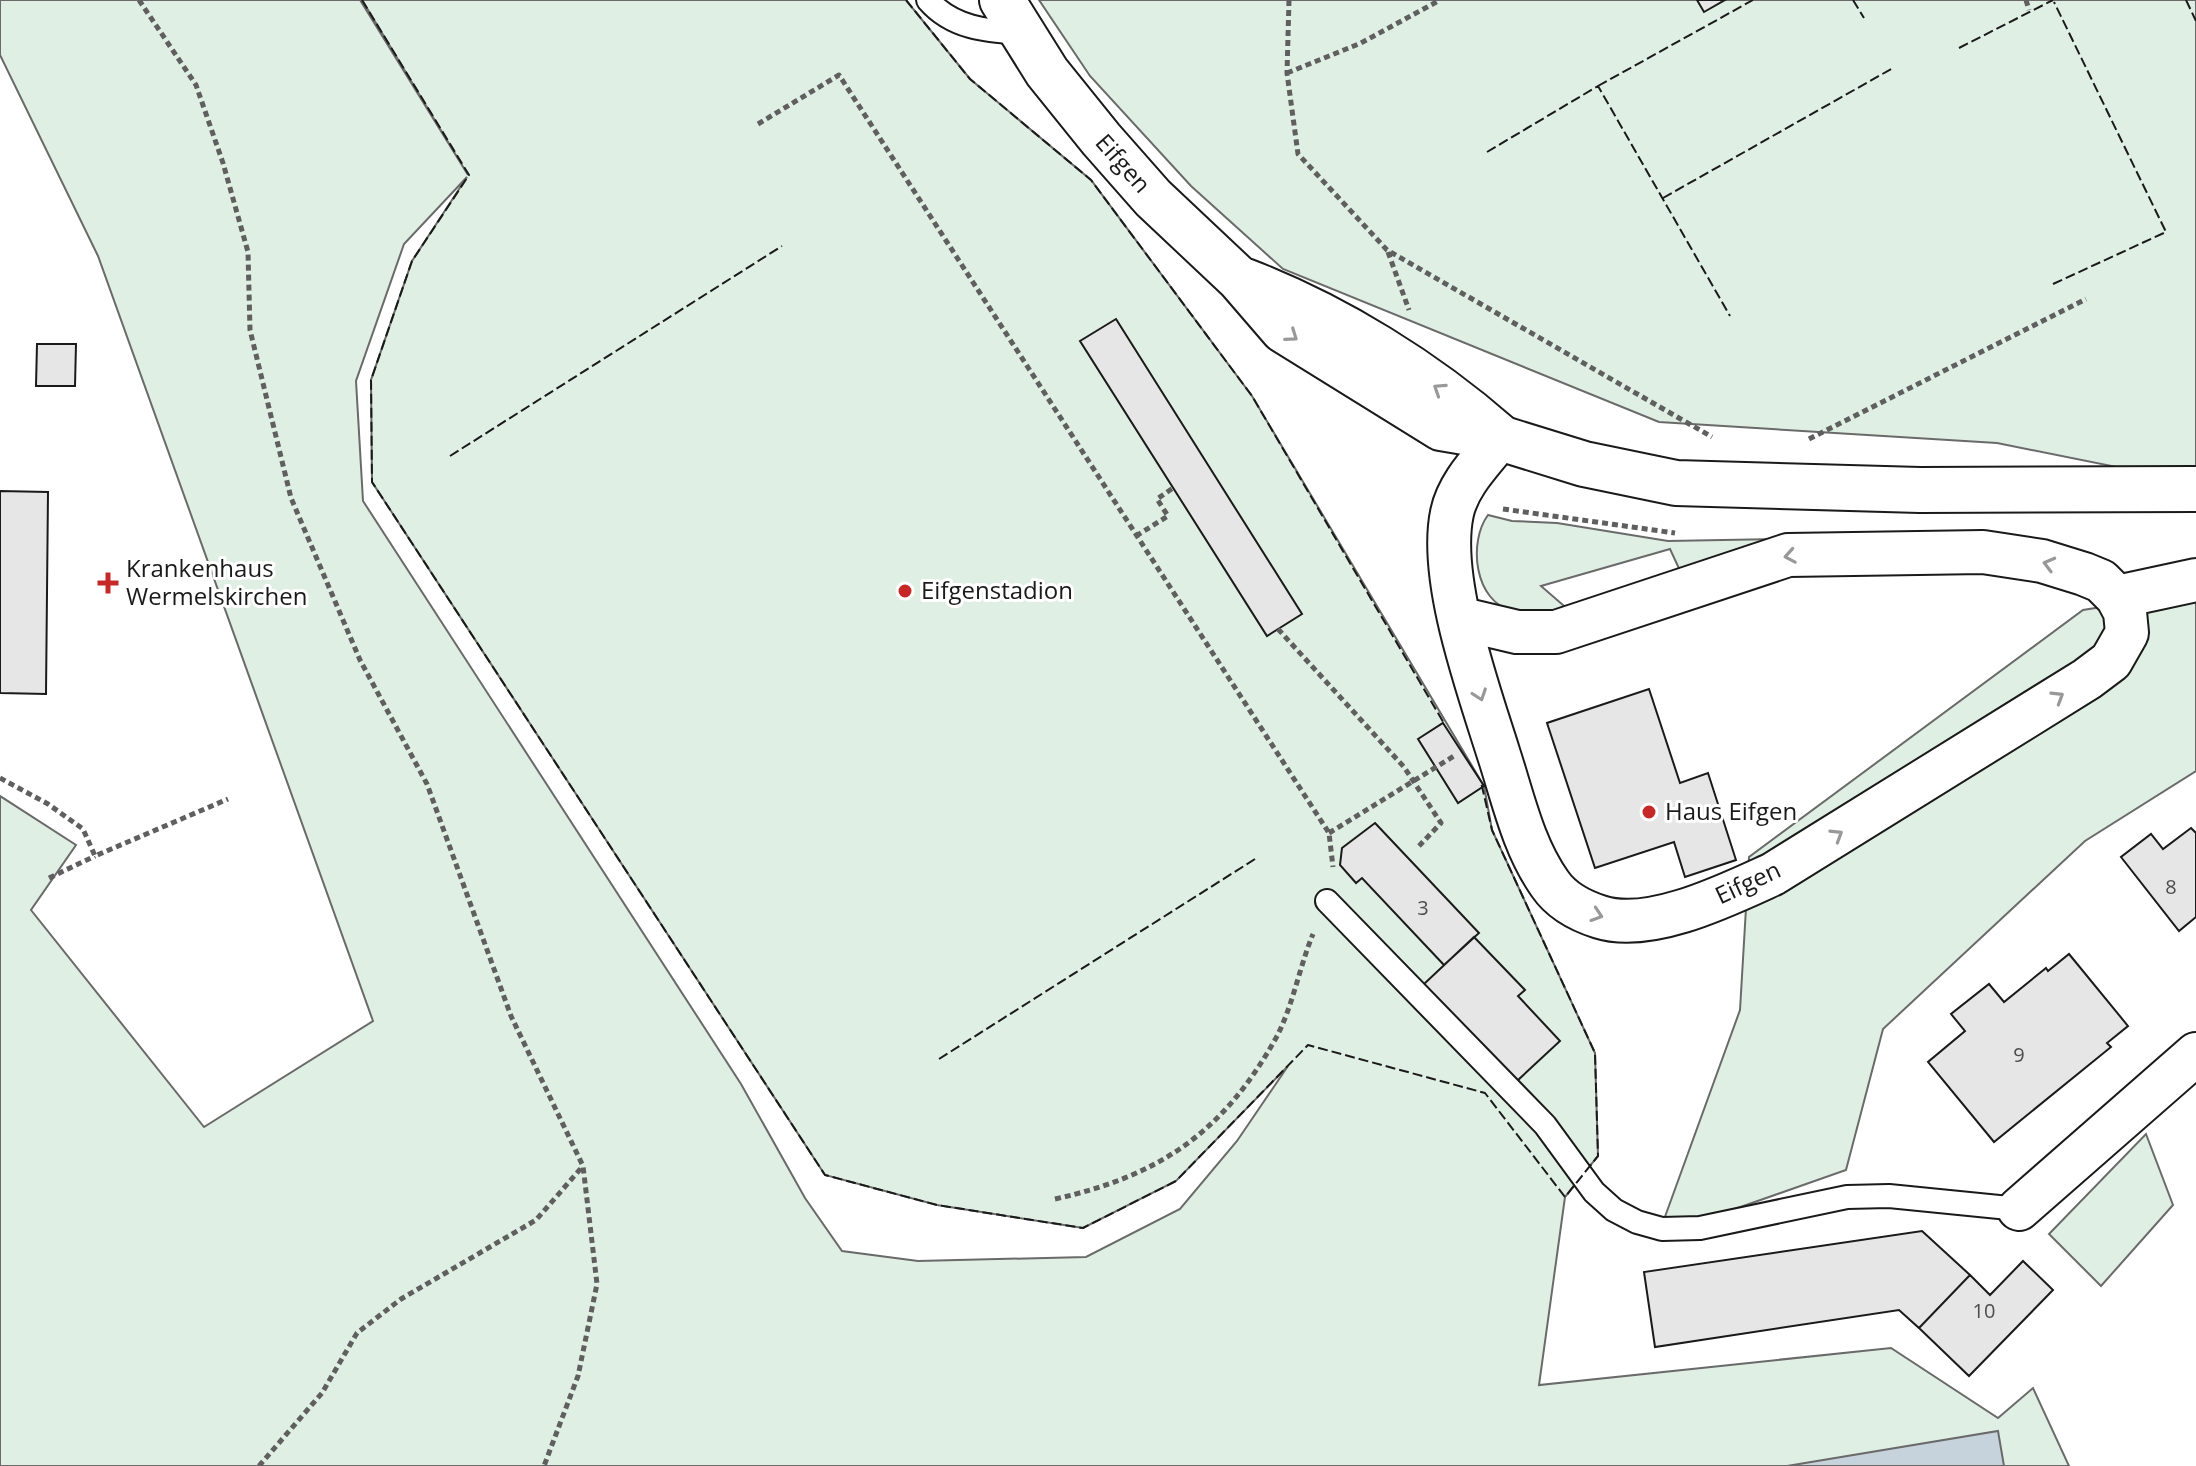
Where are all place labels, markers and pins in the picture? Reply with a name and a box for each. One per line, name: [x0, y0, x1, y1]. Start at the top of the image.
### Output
place label: Krankenhaus Wermelskirchen: [126, 551, 308, 612]
marker: Krankenhaus Wermelskirchen: [97, 572, 119, 594]
place label: Eifgenstadion: [921, 573, 1073, 606]
marker: Eifgenstadion: [896, 582, 914, 600]
place label: Haus Eifgen: [1665, 794, 1797, 827]
marker: Haus Eifgen: [1640, 803, 1658, 821]

